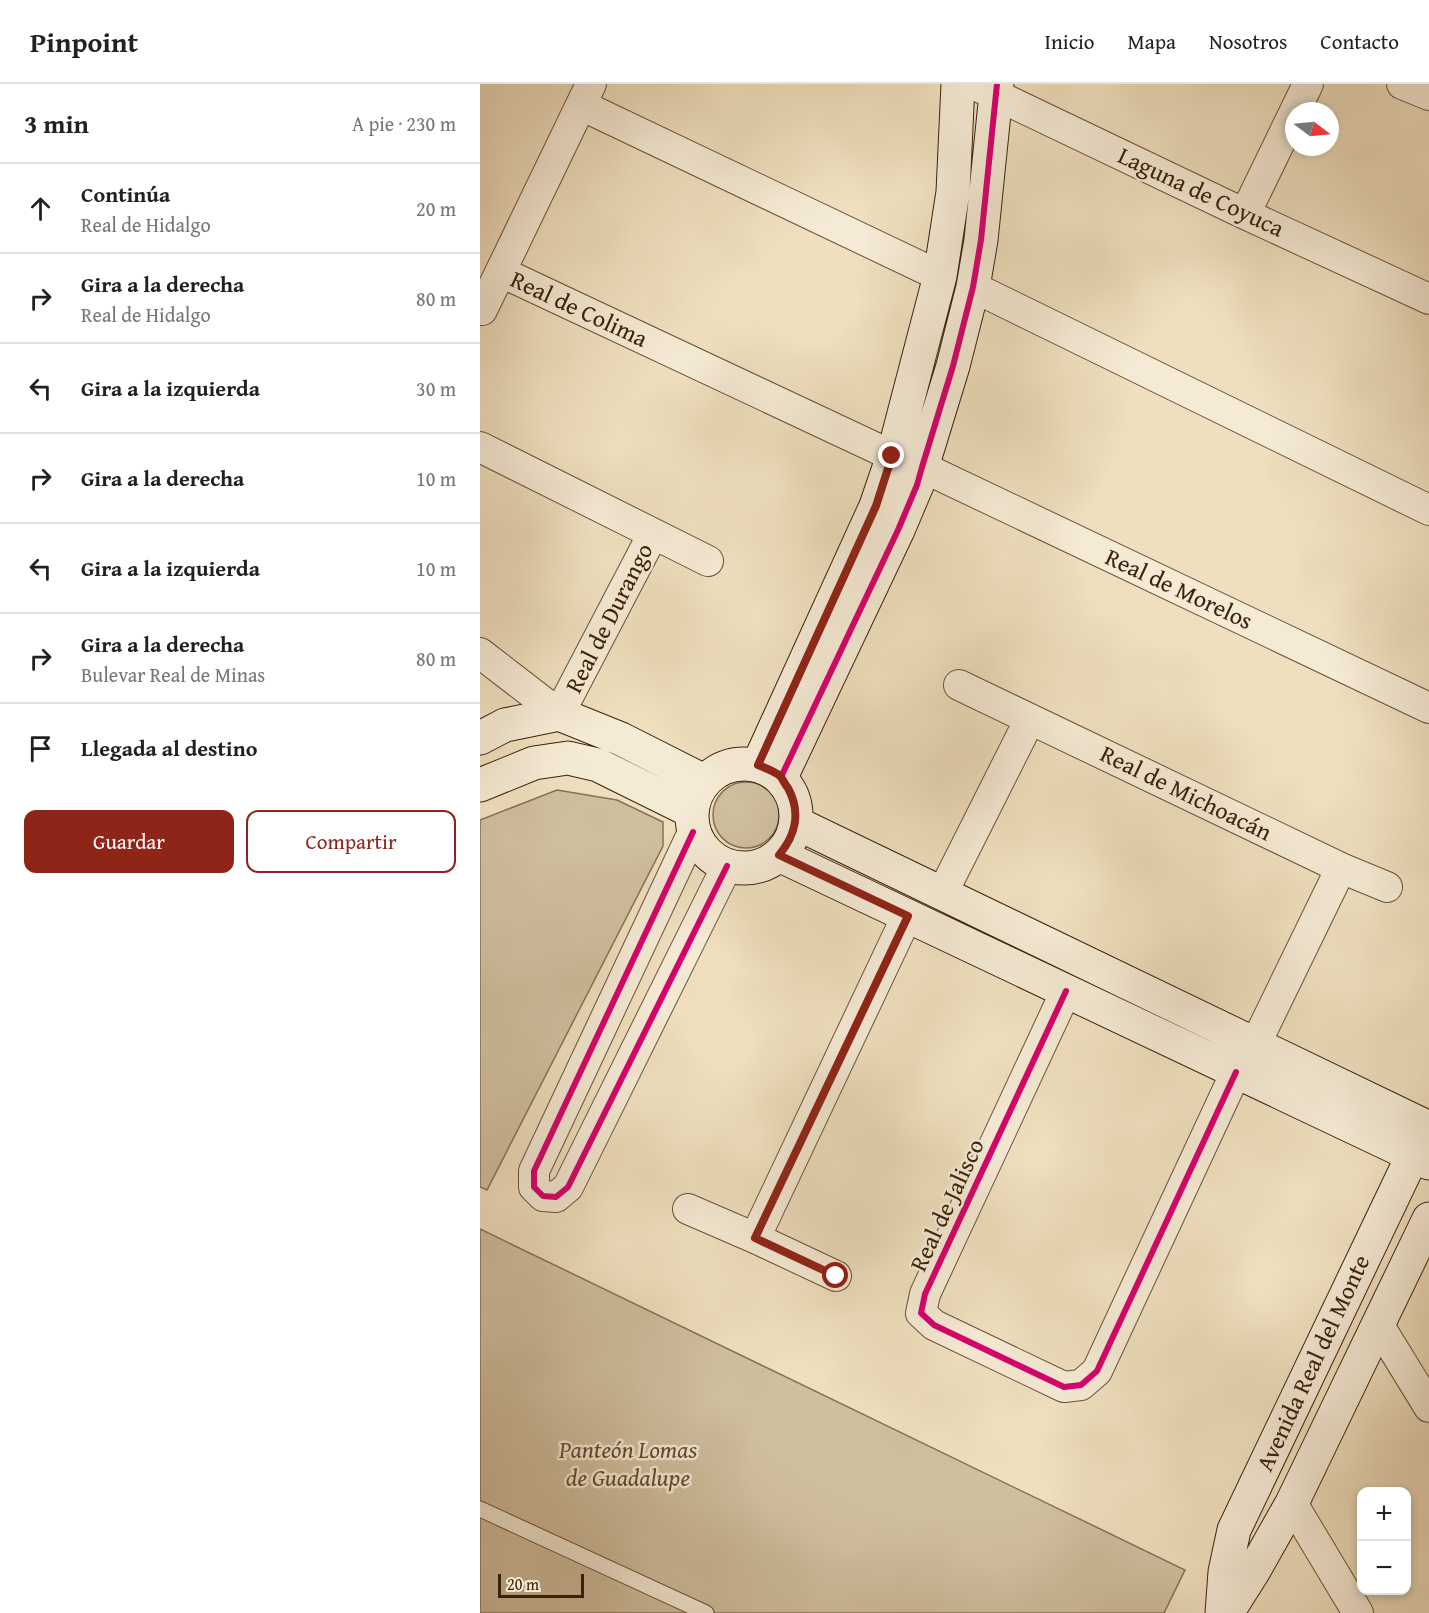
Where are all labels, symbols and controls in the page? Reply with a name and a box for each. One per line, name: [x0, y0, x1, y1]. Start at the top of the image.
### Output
text: Pinpoint: [30, 21, 138, 62]
text: Inicio: [1045, 26, 1095, 57]
text: Mapa: [1128, 26, 1176, 57]
text: Nosotros: [1209, 26, 1287, 57]
text: Contacto: [1320, 26, 1399, 57]
north arrow: [1285, 102, 1339, 156]
text: 3 min: [24, 104, 89, 143]
text: A pie · 230 m: [352, 109, 456, 138]
street label: Laguna de Coyuca: [1112, 138, 1291, 246]
text: Continúa: [81, 178, 170, 210]
icon: ahead: [24, 192, 57, 225]
text: 20 m: [416, 194, 456, 223]
text: Real de Hidalgo: [81, 210, 211, 239]
street label: Real de Colima: [505, 262, 654, 356]
text: Gira a la derecha: [81, 268, 244, 300]
icon: right: [24, 282, 57, 315]
text: 80 m: [416, 284, 456, 313]
text: Real de Hidalgo: [81, 300, 211, 329]
icon: left: [24, 372, 57, 405]
text: Gira a la izquierda: [81, 372, 260, 404]
text: 30 m: [416, 374, 456, 403]
route end: [878, 442, 904, 468]
icon: right: [24, 462, 57, 495]
text: Gira a la derecha: [81, 462, 244, 494]
text: 10 m: [416, 464, 456, 493]
street label: Real de Durango: [556, 537, 661, 699]
street label: Real de Morelos: [1100, 539, 1259, 638]
icon: left: [24, 552, 57, 585]
text: Gira a la izquierda: [81, 552, 260, 584]
text: 10 m: [416, 554, 456, 583]
text: Gira a la derecha: [81, 628, 244, 660]
icon: right: [24, 642, 57, 675]
text: 80 m: [416, 644, 456, 673]
text: Bulevar Real de Minas: [81, 660, 265, 689]
icon: arrive: [24, 732, 57, 765]
text: Llegada al destino: [81, 732, 257, 764]
street label: Real de Michoacán: [1094, 736, 1278, 849]
button: Guardar: [24, 810, 234, 873]
button: Compartir: [246, 810, 456, 873]
street label: Real de Jalisco: [901, 1133, 993, 1277]
street label: Avenida Real del Monte: [1247, 1249, 1378, 1477]
route start: [822, 1262, 848, 1288]
park label: Panteón Lomas de Guadalupe: [558, 1432, 697, 1495]
map controls: [1357, 1487, 1411, 1595]
button: +: [1357, 1487, 1411, 1541]
button: −: [1357, 1541, 1411, 1595]
scale bar: [498, 1571, 584, 1598]
text: 20 m: [507, 1572, 539, 1596]

